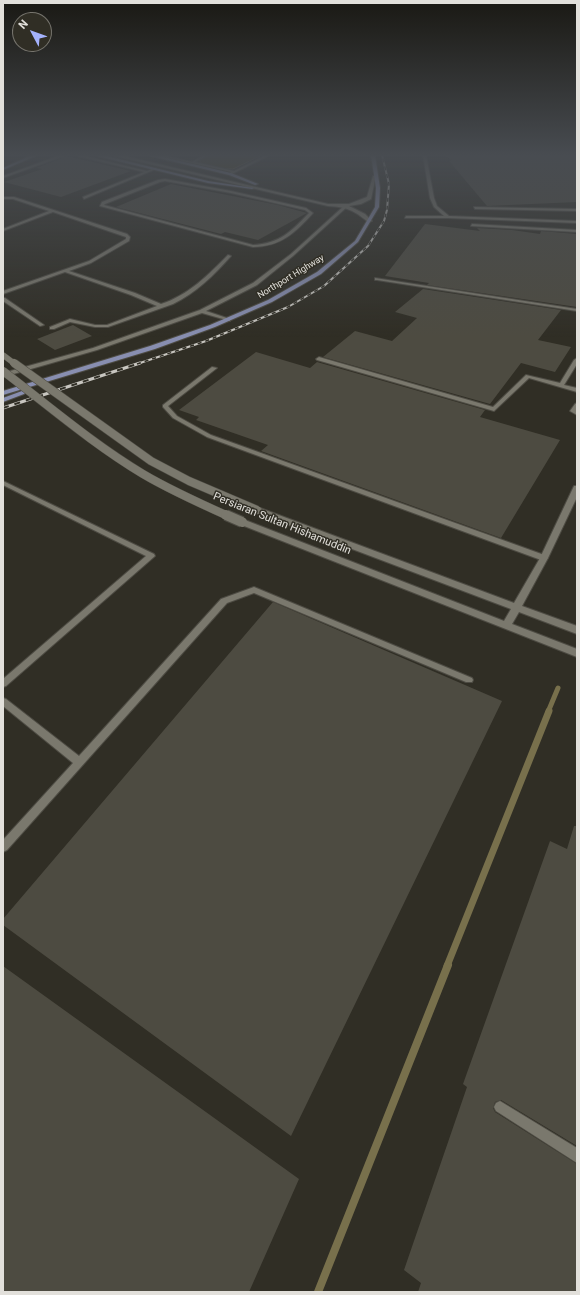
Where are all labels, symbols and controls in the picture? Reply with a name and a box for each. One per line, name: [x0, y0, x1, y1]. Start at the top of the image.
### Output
north arrow: [12, 12, 52, 52]
text: N: [16, 17, 31, 32]
street label: Northport Highway: [256, 253, 326, 301]
street label: Persiaran Sultan Hishamuddin: [211, 490, 353, 558]

